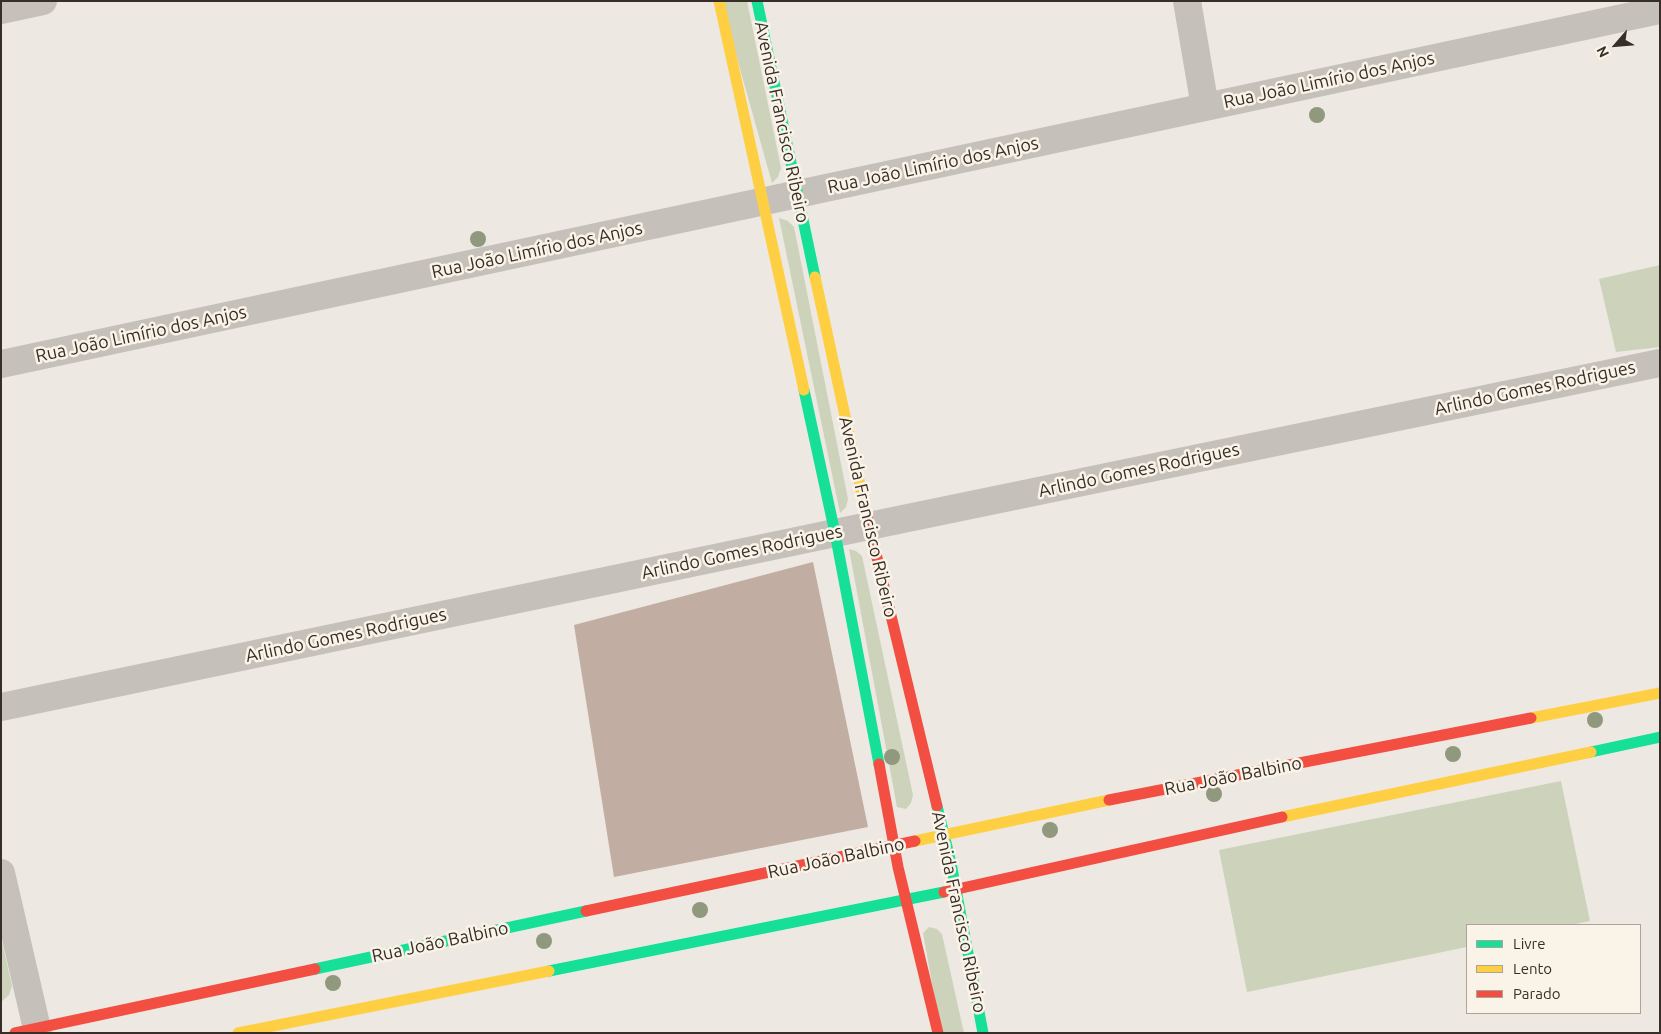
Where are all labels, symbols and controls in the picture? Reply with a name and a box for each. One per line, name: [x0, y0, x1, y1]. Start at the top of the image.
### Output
street label: Avenida Francisco Ribeiro: [750, 19, 814, 225]
north arrow: [1591, 20, 1641, 70]
text: N: [1593, 44, 1612, 60]
street label: Rua João Limírio dos Anjos: [1222, 47, 1436, 113]
street label: Rua João Limírio dos Anjos: [826, 132, 1040, 198]
street label: Rua João Limírio dos Anjos: [430, 217, 644, 283]
street label: Rua João Limírio dos Anjos: [34, 301, 248, 367]
street label: Arlindo Gomes Rodrigues: [1433, 356, 1637, 420]
street label: Avenida Francisco Ribeiro: [834, 414, 902, 620]
street label: Arlindo Gomes Rodrigues: [1037, 438, 1241, 502]
street label: Arlindo Gomes Rodrigues: [640, 520, 844, 584]
street label: Arlindo Gomes Rodrigues: [244, 603, 448, 667]
street label: Rua João Balbino: [1163, 752, 1303, 800]
street label: Avenida Francisco Ribeiro: [927, 809, 991, 1015]
street label: Rua João Balbino: [766, 833, 906, 883]
street label: Rua João Balbino: [370, 917, 510, 967]
legend: [1466, 924, 1641, 1014]
text: Livre: [1513, 935, 1546, 952]
text: Lento: [1513, 960, 1552, 977]
text: Parado: [1513, 985, 1560, 1002]

